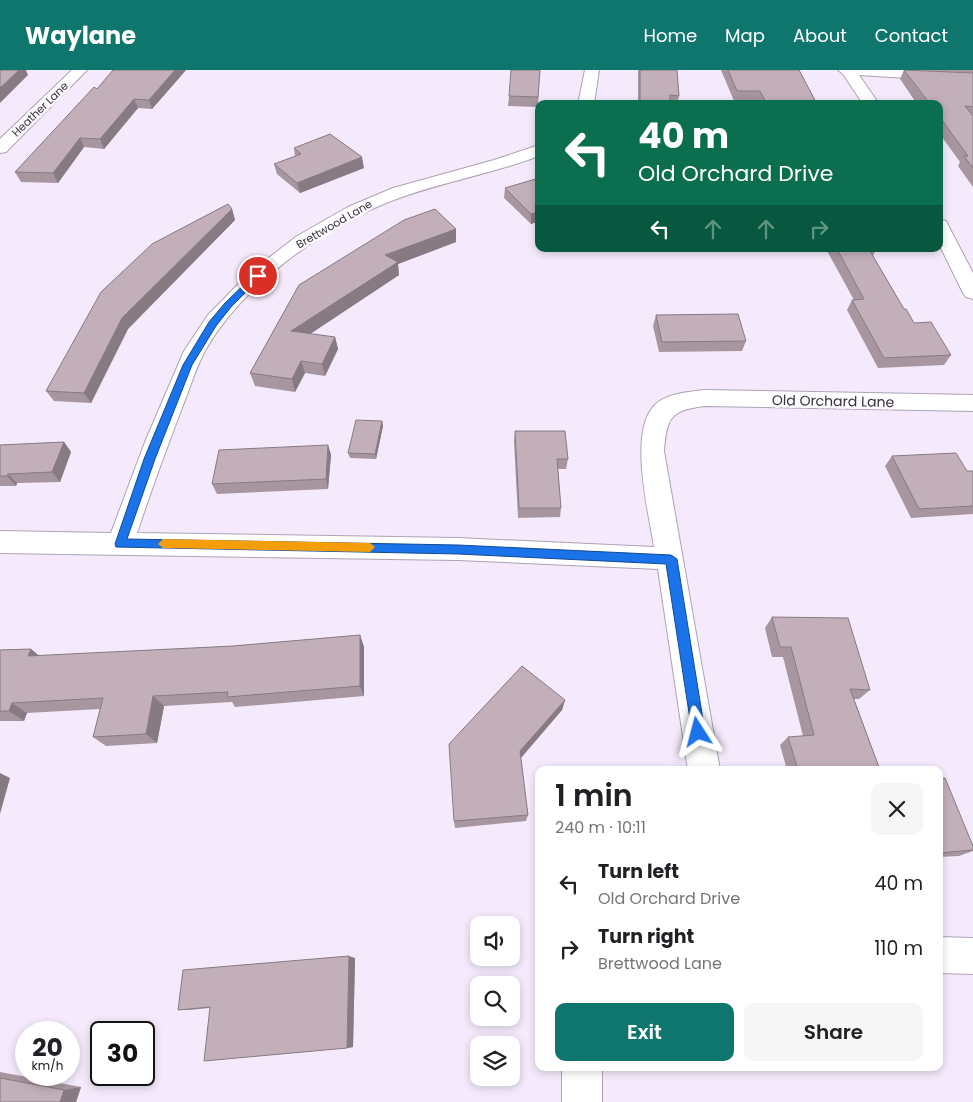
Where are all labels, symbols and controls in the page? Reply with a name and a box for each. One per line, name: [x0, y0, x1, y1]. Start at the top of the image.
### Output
text: Waylane: [25, 19, 136, 52]
text: Home: [643, 23, 697, 48]
text: Map: [725, 23, 765, 48]
text: About: [793, 23, 847, 48]
text: Contact: [875, 23, 948, 48]
street label: Heather Lane: [8, 78, 72, 140]
text: 40 m: [638, 111, 729, 160]
icon: left: [555, 120, 620, 185]
text: Old Orchard Drive: [638, 158, 833, 189]
street label: Brettwood Lane: [293, 196, 375, 252]
icon: left: [646, 215, 674, 243]
icon: ahead: [699, 215, 727, 243]
icon: ahead: [752, 215, 780, 243]
icon: right: [805, 215, 833, 243]
pin: [237, 255, 279, 297]
icon: arrive: [244, 262, 272, 290]
street label: Old Orchard Lane: [772, 390, 895, 412]
position arrow: [671, 705, 723, 757]
text: 1 min: [555, 774, 633, 817]
button: close: [871, 783, 923, 835]
text: 240 m · 10:11: [555, 816, 646, 839]
text: Turn left: [598, 858, 679, 885]
icon: left: [555, 870, 583, 898]
text: 40 m: [874, 870, 923, 897]
text: Old Orchard Drive: [598, 887, 740, 910]
map controls: [470, 916, 520, 1086]
button: sound: [470, 916, 520, 966]
text: Turn right: [598, 923, 694, 950]
icon: right: [555, 935, 583, 963]
text: 110 m: [874, 935, 923, 962]
text: Brettwood Lane: [598, 952, 722, 975]
button: search: [470, 976, 520, 1026]
button: Exit: [555, 1003, 734, 1061]
button: Share: [744, 1003, 923, 1061]
speed limit sign: 30: [90, 1021, 155, 1086]
text: 20: [32, 1030, 63, 1065]
button: layers: [470, 1036, 520, 1086]
text: km/h: [32, 1057, 63, 1074]

